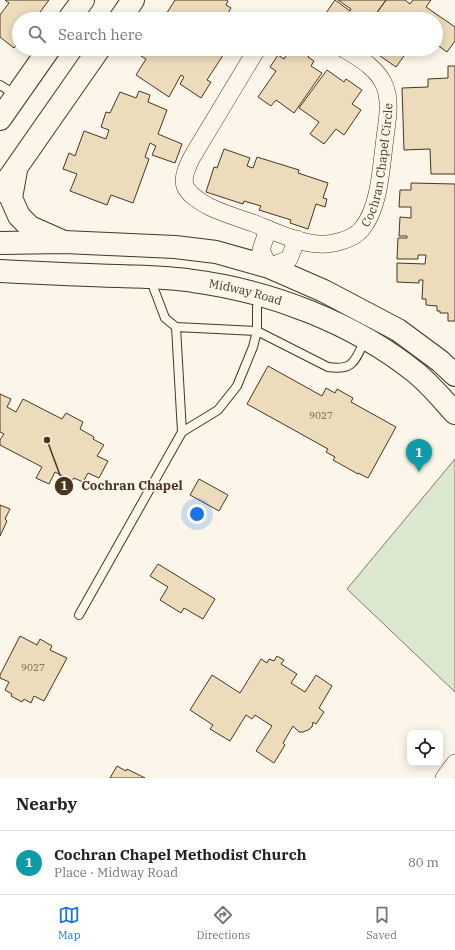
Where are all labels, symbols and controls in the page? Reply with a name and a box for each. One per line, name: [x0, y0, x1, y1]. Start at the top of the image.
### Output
search box: [12, 12, 443, 56]
icon: search: [26, 23, 48, 45]
text: Search here: [58, 25, 143, 44]
street label: Cochran Chapel Circle: [358, 103, 395, 229]
street label: Midway Road: [208, 275, 284, 308]
house number: 9027: [309, 409, 333, 422]
pin: 1: [406, 439, 432, 472]
callout: Cochran Chapel: [54, 473, 191, 498]
text: Cochran Chapel: [81, 477, 183, 494]
text: 1: [60, 478, 68, 493]
your location: [187, 504, 207, 524]
house number: 9027: [21, 661, 45, 674]
map controls: [407, 730, 443, 766]
button: locate: [407, 730, 443, 766]
text: Nearby: [16, 793, 77, 815]
text: Cochran Chapel Methodist Church: [54, 845, 307, 864]
text: 1: [25, 854, 33, 871]
text: 80 m: [408, 854, 439, 871]
text: Place · Midway Road: [54, 864, 178, 881]
tab: Map: [58, 904, 80, 942]
tab: Directions: [196, 904, 250, 942]
tab: Saved: [366, 904, 397, 942]

